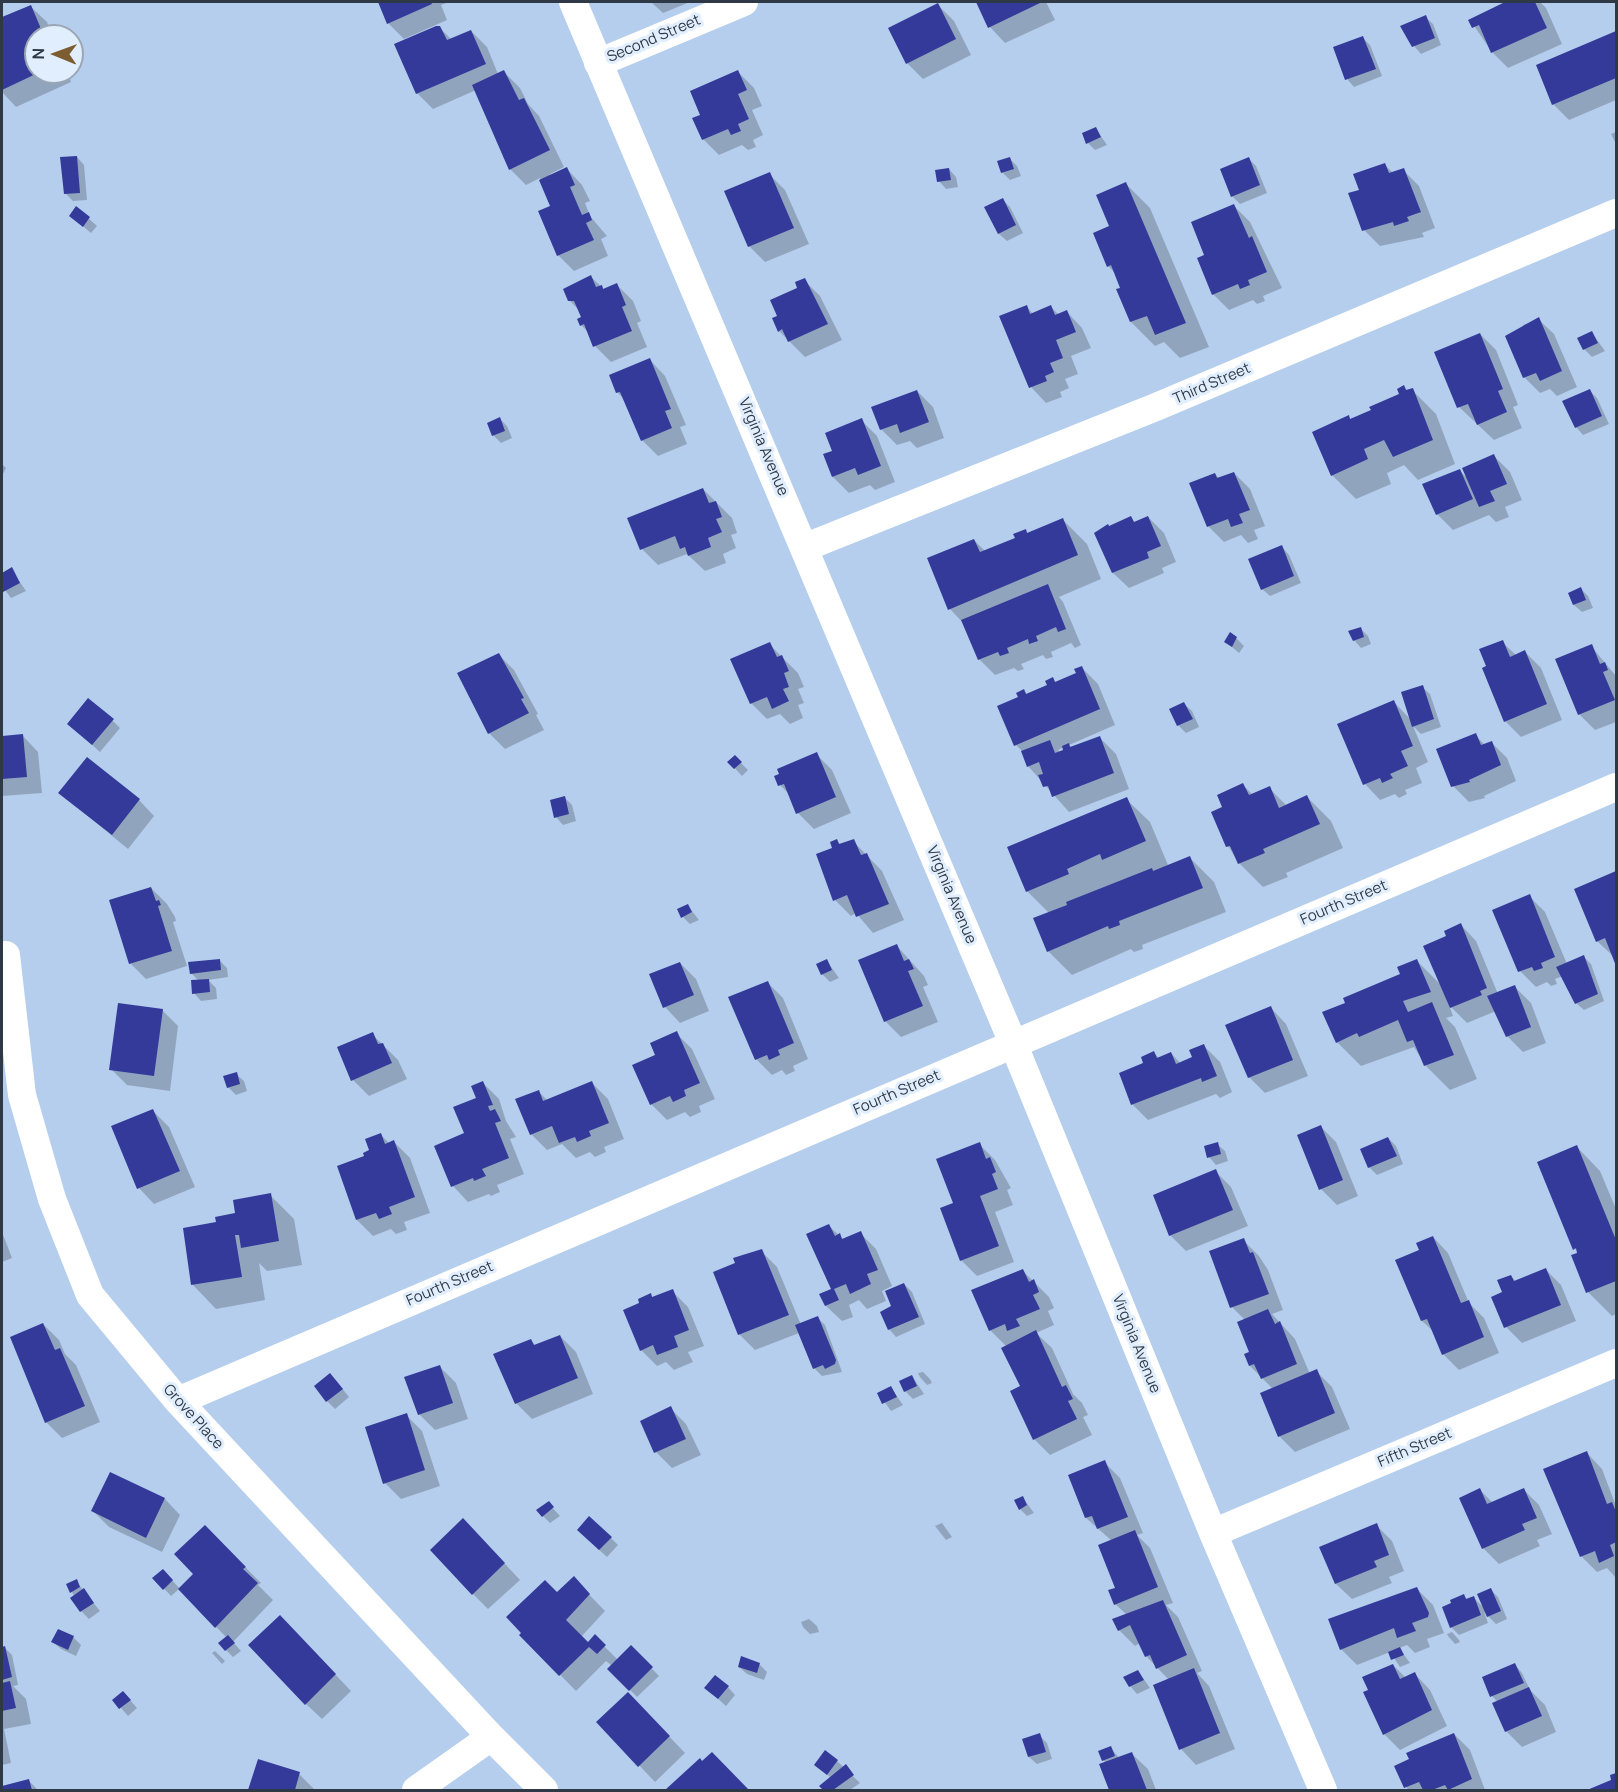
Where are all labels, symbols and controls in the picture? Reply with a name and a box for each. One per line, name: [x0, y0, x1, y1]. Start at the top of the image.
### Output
street label: Second Street: [605, 11, 703, 67]
north arrow: [24, 24, 84, 84]
text: N: [27, 48, 49, 60]
street label: Third Street: [1170, 360, 1254, 408]
street label: Virginia Avenue: [734, 395, 792, 499]
street label: Virginia Avenue: [922, 843, 980, 947]
street label: Fourth Street: [1298, 877, 1390, 929]
street label: Fourth Street: [851, 1067, 943, 1119]
street label: Fourth Street: [404, 1258, 496, 1310]
street label: Virginia Avenue: [1108, 1292, 1164, 1396]
street label: Grove Place: [159, 1381, 227, 1453]
street label: Fifth Street: [1375, 1424, 1455, 1472]

